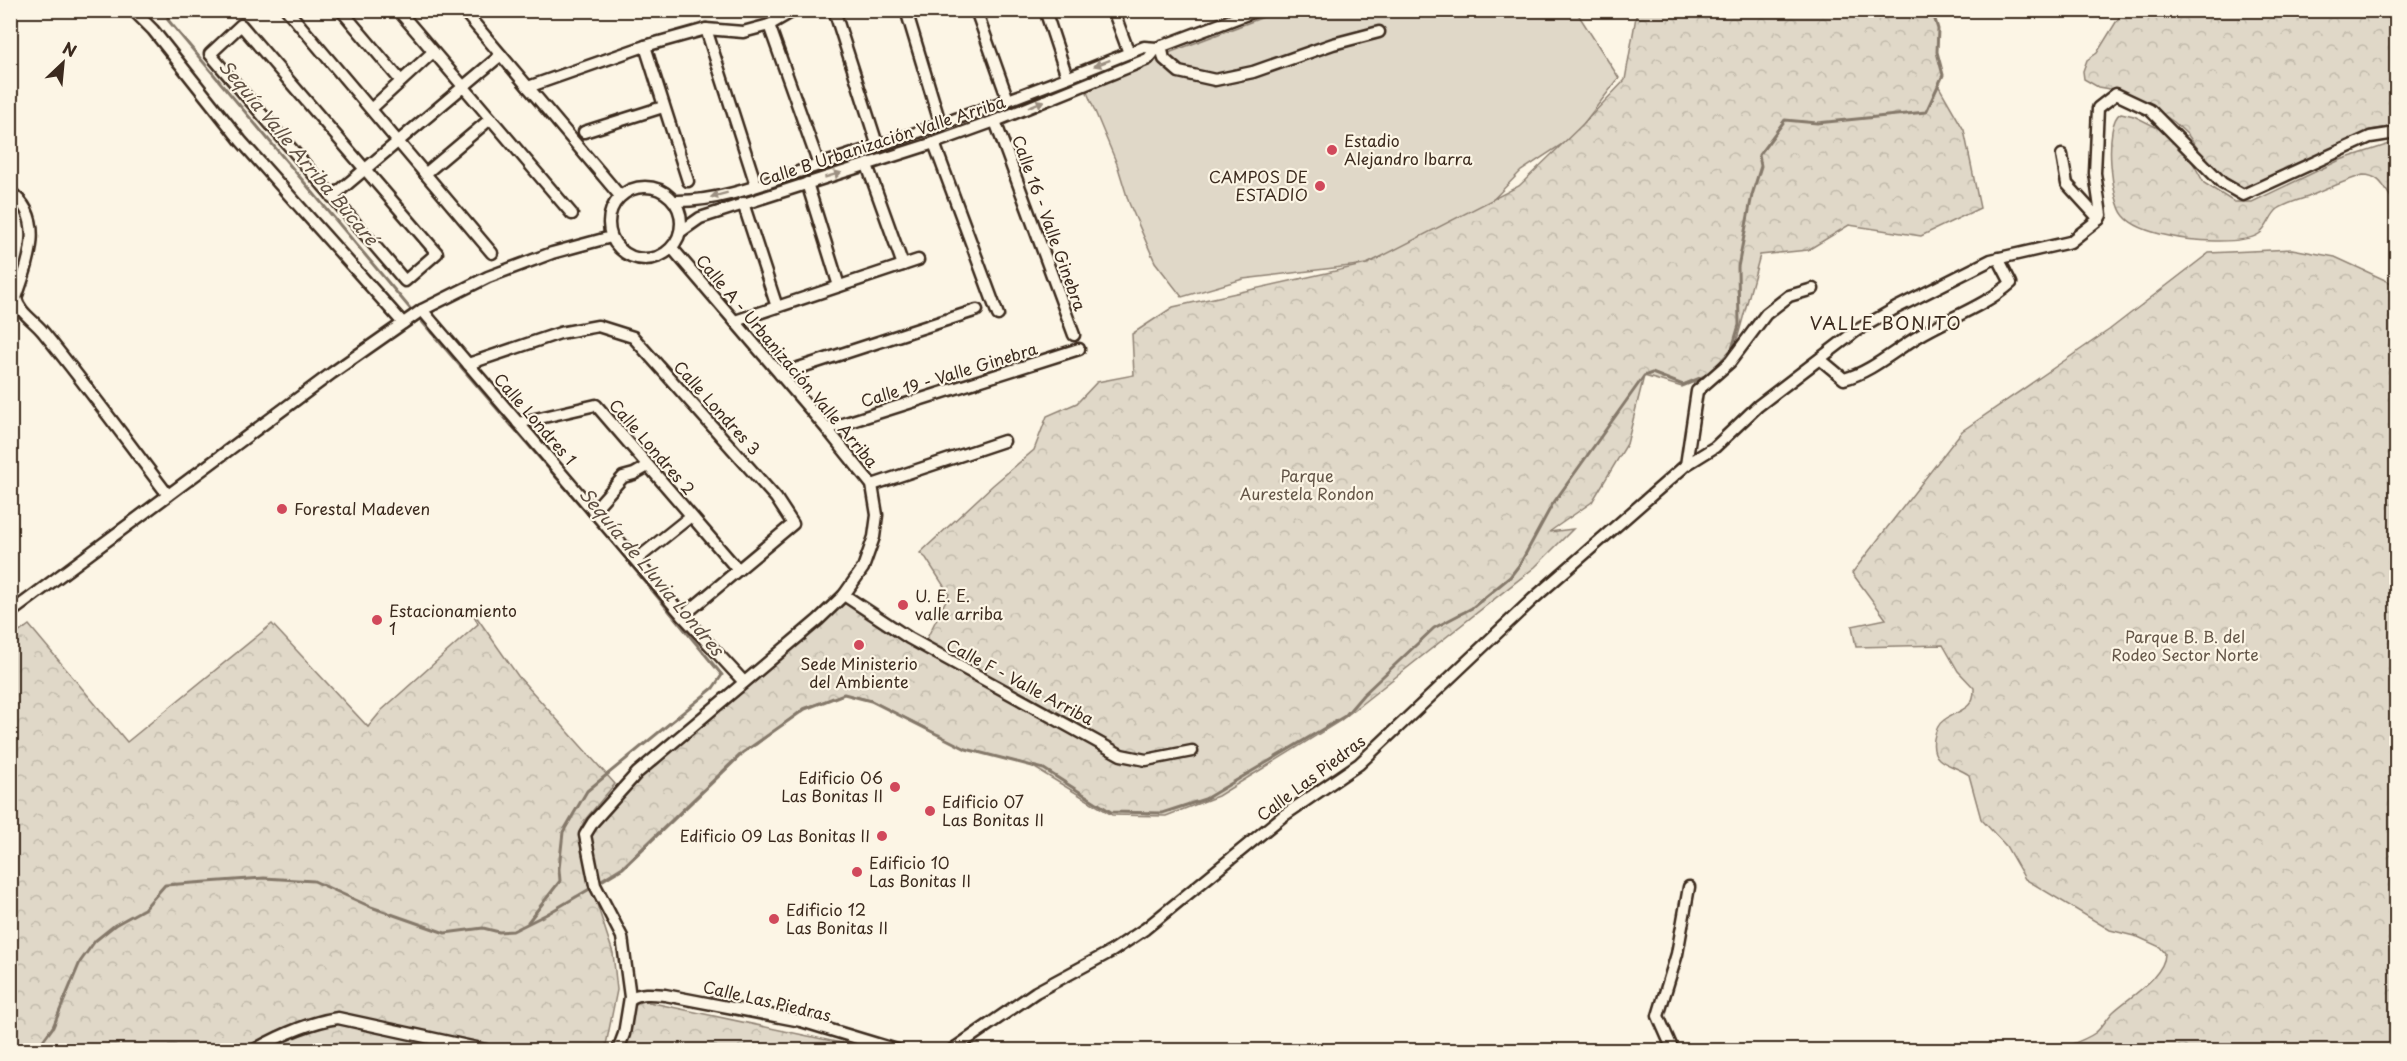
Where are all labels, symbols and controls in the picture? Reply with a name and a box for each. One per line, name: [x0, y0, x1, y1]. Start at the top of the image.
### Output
north arrow: [33, 33, 93, 93]
text: N: [59, 35, 81, 62]
water label: Sequía Valle Arriba Bucaré: [213, 53, 387, 253]
one-way arrow: [1093, 59, 1111, 69]
street label: Calle B Urbanización Valle Arriba: [755, 89, 1008, 191]
one-way arrow: [1028, 99, 1046, 109]
place label: Estadio Alejandro Ibarra: [1344, 128, 1472, 170]
street label: Calle 16 - Valle Ginebra: [1007, 131, 1093, 314]
marker: Estadio Alejandro Ibarra: [1325, 143, 1339, 157]
place label: CAMPOS DE ESTADIO: [1209, 164, 1308, 206]
one-way arrow: [824, 170, 842, 179]
marker: CAMPOS DE ESTADIO: [1313, 179, 1327, 193]
one-way arrow: [710, 191, 728, 200]
street label: Calle A - Urbanización Valle Arriba: [691, 248, 884, 472]
district label: VALLE BONITO: [1810, 309, 1962, 336]
street label: Calle 19 - Valle Ginebra: [858, 336, 1040, 412]
street label: Calle Londres 3: [669, 355, 767, 460]
street label: Calle Londres 1: [489, 367, 582, 470]
street label: Calle Londres 2: [604, 393, 701, 500]
park label: Parque Aurestela Rondon: [1240, 463, 1374, 505]
water label: Sequía de Lluvia Londres: [574, 481, 732, 662]
place label: Forestal Madeven: [294, 496, 430, 520]
marker: Forestal Madeven: [275, 502, 289, 516]
place label: U. E. E. valle arriba: [915, 583, 1003, 625]
place label: Estacionamiento 1: [389, 598, 517, 640]
marker: U. E. E. valle arriba: [896, 598, 910, 612]
marker: Estacionamiento 1: [370, 613, 384, 627]
park label: Parque B. B. del Rodeo Sector Norte: [2111, 624, 2259, 666]
street label: Calle F - Valle Arriba: [942, 632, 1098, 730]
marker: Sede Ministerio del Ambiente: [852, 638, 866, 652]
place label: Sede Ministerio del Ambiente: [800, 651, 918, 693]
street label: Calle Las Piedras: [1251, 728, 1370, 826]
place label: Edificio 06 Las Bonitas II: [781, 765, 883, 807]
marker: Edificio 06 Las Bonitas II: [888, 780, 902, 794]
place label: Edificio 07 Las Bonitas II: [942, 789, 1044, 831]
marker: Edificio 07 Las Bonitas II: [923, 804, 937, 818]
place label: Edificio 09 Las Bonitas II: [680, 823, 870, 847]
marker: Edificio 09 Las Bonitas II: [875, 829, 889, 843]
place label: Edificio 10 Las Bonitas II: [869, 850, 971, 892]
marker: Edificio 10 Las Bonitas II: [850, 865, 864, 879]
place label: Edificio 12 Las Bonitas II: [786, 897, 888, 939]
marker: Edificio 12 Las Bonitas II: [767, 912, 781, 926]
street label: Calle Las Piedras: [701, 974, 834, 1026]

